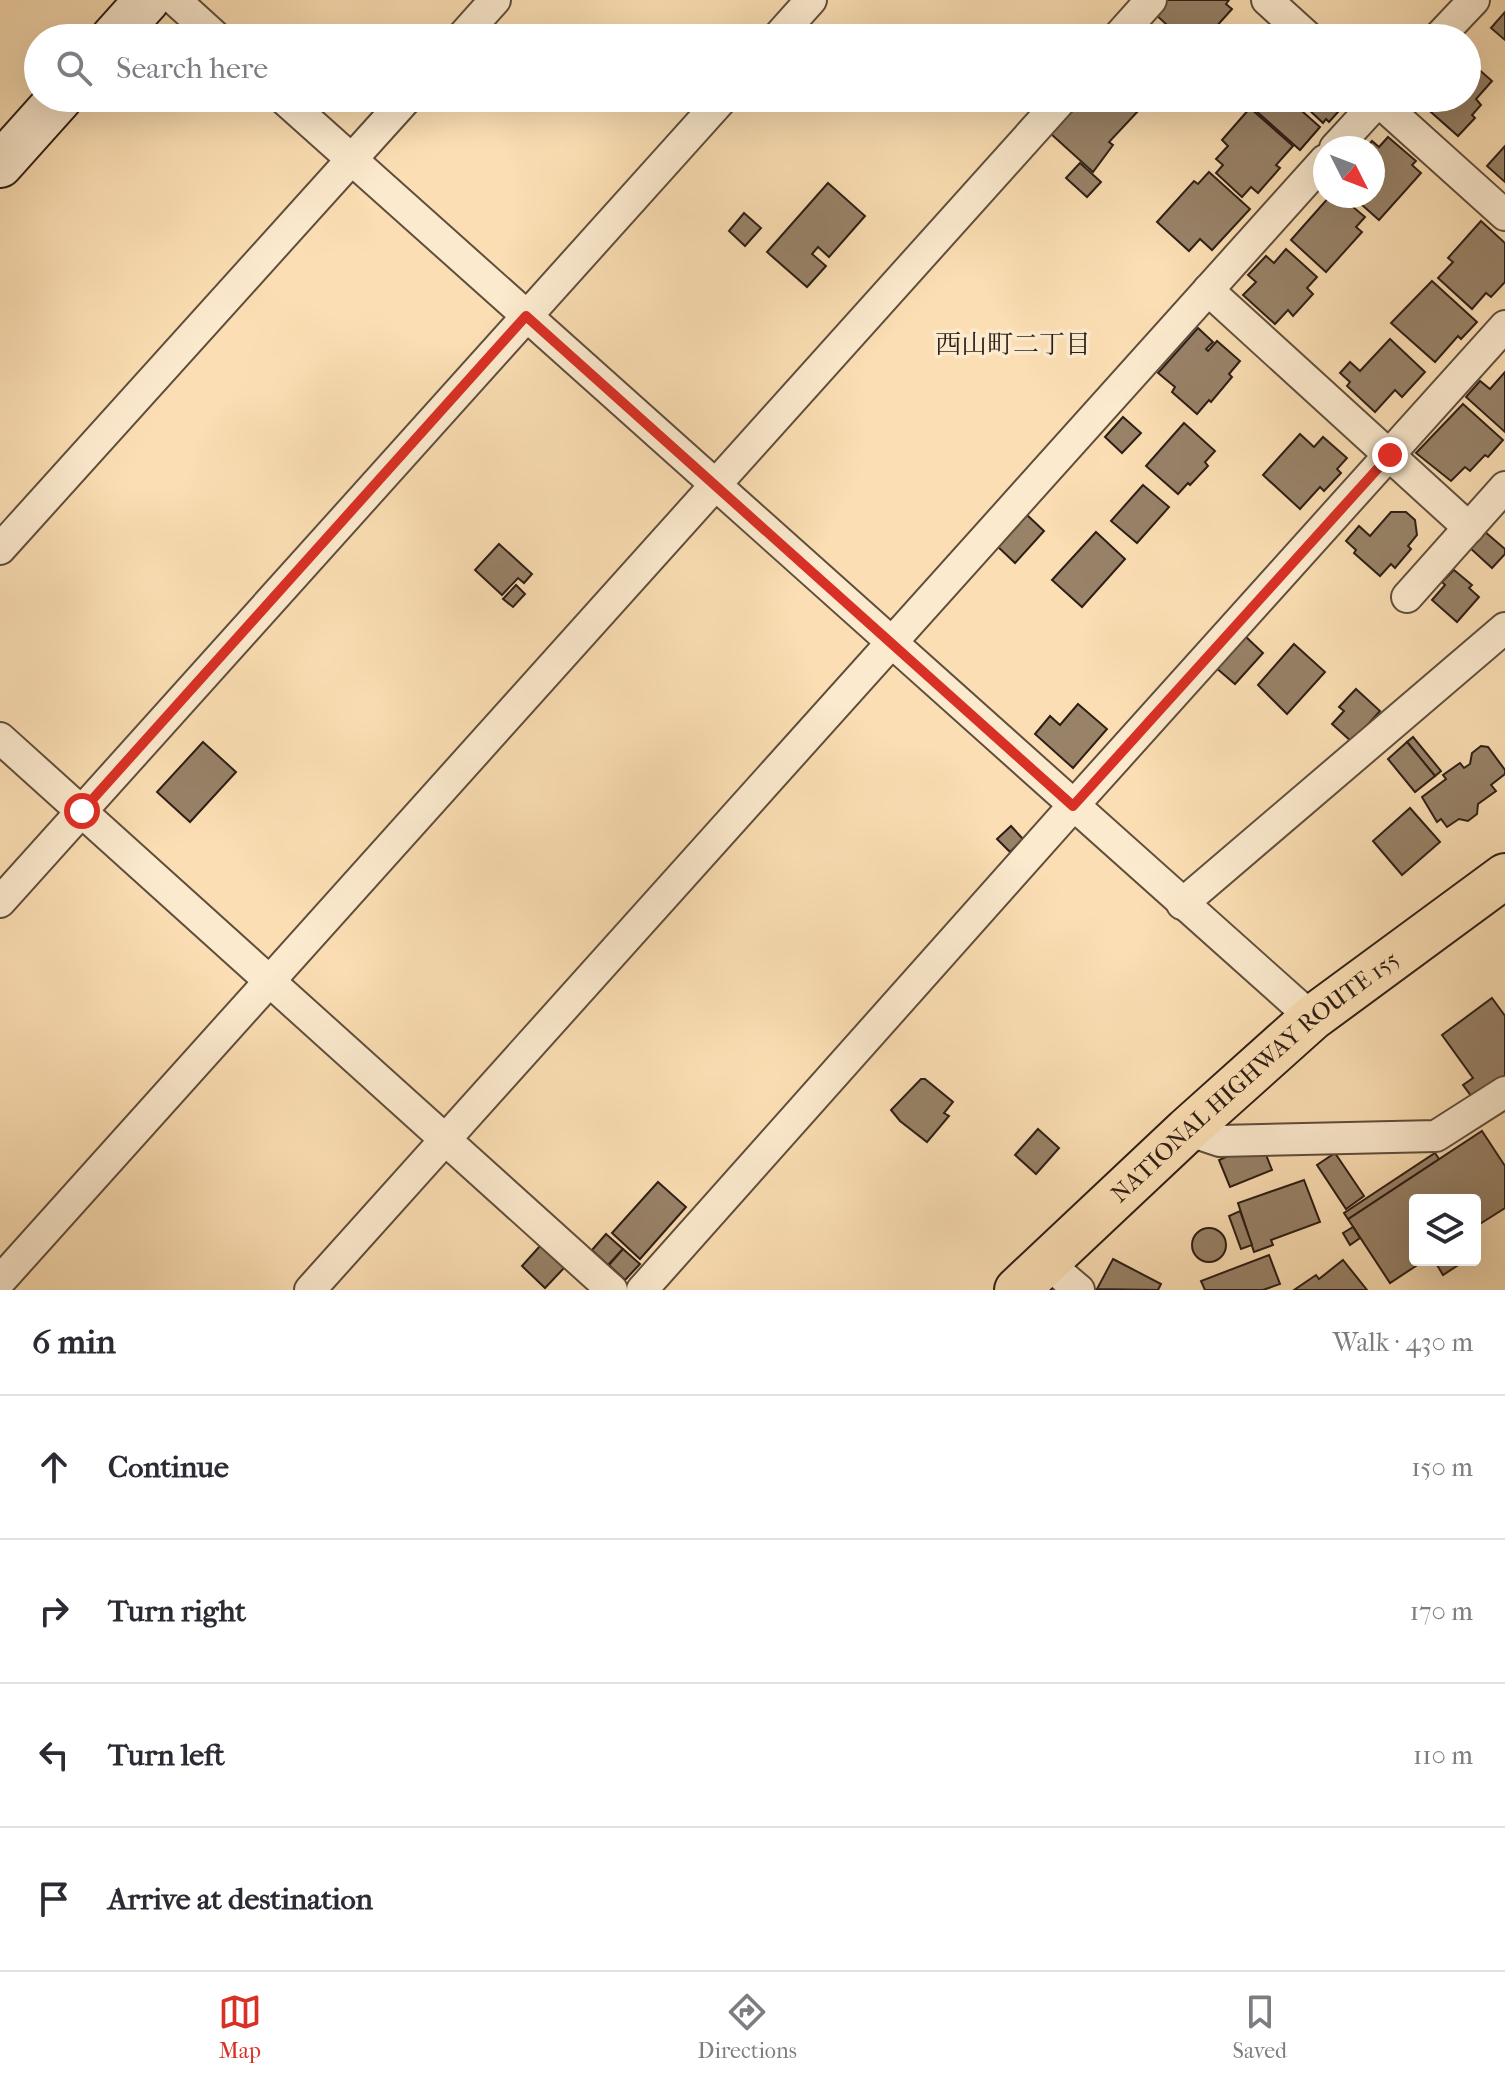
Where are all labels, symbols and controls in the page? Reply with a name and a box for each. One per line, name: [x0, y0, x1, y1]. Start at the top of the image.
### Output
search box: [24, 24, 1481, 112]
icon: search: [52, 46, 96, 90]
text: Search here: [116, 51, 268, 86]
north arrow: [1313, 136, 1385, 208]
district label: 西山町二丁目: [935, 329, 1091, 360]
route end: [1372, 437, 1408, 473]
route start: [64, 793, 100, 829]
street label: NATIONAL HIGHWAY ROUTE 155: [1105, 945, 1404, 1208]
map controls: [1409, 1194, 1481, 1266]
button: layers: [1409, 1194, 1481, 1266]
text: 6 min: [32, 1322, 116, 1362]
text: Walk · 430 m: [1333, 1327, 1473, 1358]
icon: ahead: [32, 1445, 76, 1489]
text: Continue: [108, 1450, 229, 1485]
text: 150 m: [1411, 1452, 1473, 1483]
icon: right: [32, 1589, 76, 1633]
text: Turn right: [108, 1594, 246, 1629]
text: 170 m: [1410, 1596, 1473, 1627]
icon: left: [32, 1733, 76, 1777]
text: Turn left: [108, 1738, 225, 1773]
text: 110 m: [1413, 1740, 1473, 1771]
icon: arrive: [32, 1877, 76, 1921]
text: Arrive at destination: [108, 1882, 373, 1917]
tab: Map: [218, 1990, 262, 2064]
tab: Directions: [698, 1990, 797, 2064]
tab: Saved: [1233, 1990, 1287, 2064]

